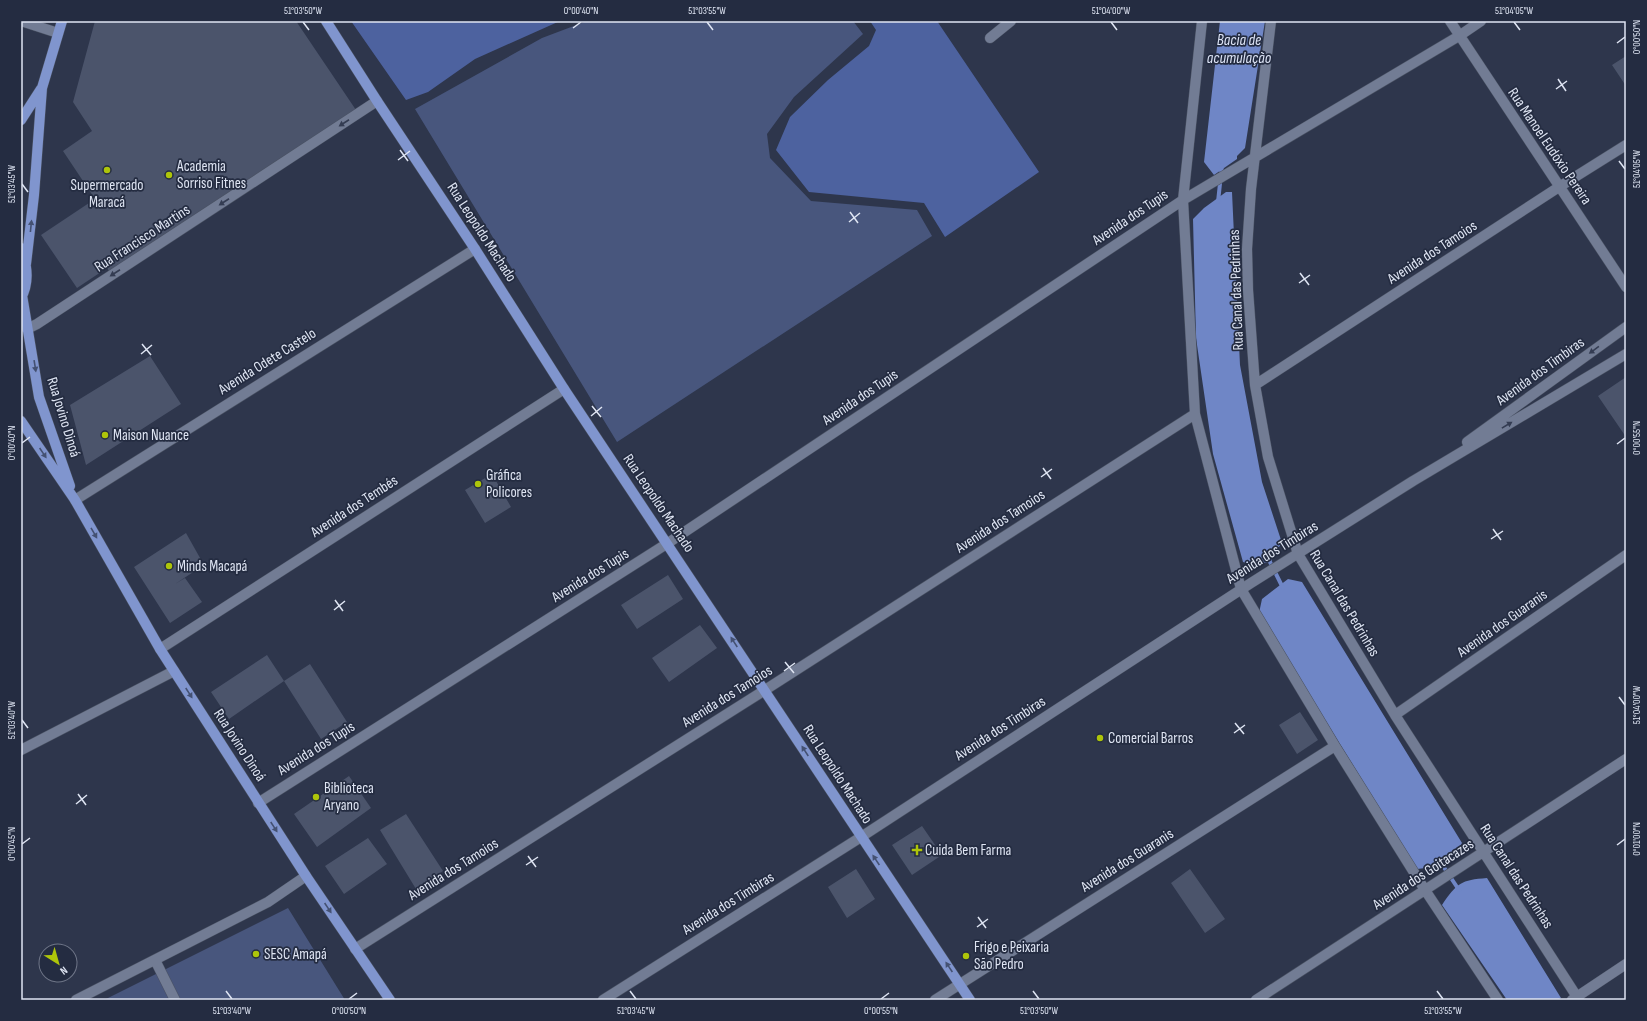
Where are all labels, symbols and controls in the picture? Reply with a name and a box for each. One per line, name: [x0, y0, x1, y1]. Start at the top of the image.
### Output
text: 51°03'50"W: [284, 5, 323, 17]
text: 0°00'40"N: [564, 5, 598, 17]
text: 51°03'55"W: [688, 5, 726, 17]
text: 51°04'00"W: [1092, 5, 1131, 17]
text: 51°04'05"W: [1495, 5, 1534, 17]
text: 0°00'50"N: [1631, 20, 1643, 54]
water label: Bacia de acumulação: [1207, 31, 1272, 68]
street label: Rua Manoel Eudóxio Pereira: [1503, 84, 1596, 208]
one-way arrow: [338, 119, 350, 126]
text: 51°04'05"W: [1631, 149, 1643, 188]
place label: Academia Sorriso Fitnes: [176, 157, 246, 193]
text: 51°03'45"W: [6, 165, 18, 203]
marker: Supermercado Maracá: [102, 165, 112, 175]
marker: Academia Sorriso Fitnes: [164, 170, 174, 180]
place label: Supermercado Maracá: [70, 176, 144, 212]
street label: Rua Leopoldo Machado: [442, 179, 521, 285]
street label: Avenida dos Tupis: [1088, 185, 1172, 250]
one-way arrow: [218, 198, 230, 205]
street label: Rua Francisco Martins: [91, 200, 194, 276]
street label: Avenida dos Tamoios: [1383, 216, 1481, 289]
one-way arrow: [28, 220, 34, 232]
street label: Rua Canal das Pedrinhas: [1225, 229, 1248, 351]
one-way arrow: [110, 269, 120, 277]
street label: Avenida Odete Castelo: [214, 324, 320, 400]
street label: Avenida dos Timbiras: [1492, 333, 1588, 410]
one-way arrow: [1589, 346, 1600, 354]
one-way arrow: [32, 360, 38, 372]
street label: Avenida dos Tupis: [818, 365, 902, 430]
street label: Rua Jovino Dinoá: [42, 375, 85, 460]
one-way arrow: [1502, 421, 1512, 429]
text: 0°00'55"N: [1631, 421, 1643, 455]
text: 0°00'40"N: [6, 426, 18, 460]
place label: Maison Nuance: [113, 426, 189, 445]
marker: Maison Nuance: [100, 430, 110, 440]
one-way arrow: [39, 448, 47, 459]
street label: Rua Leopoldo Machado: [619, 451, 698, 556]
place label: Gráfica Policores: [486, 466, 532, 502]
street label: Avenida dos Tembés: [306, 471, 401, 542]
marker: Gráfica Policores: [473, 479, 483, 489]
street label: Avenida dos Tamoios: [951, 485, 1049, 558]
street label: Avenida dos Timbiras: [1222, 517, 1322, 589]
one-way arrow: [91, 528, 97, 539]
street label: Avenida dos Tupis: [547, 544, 632, 607]
street label: Rua Canal das Pedrinhas: [1305, 546, 1384, 660]
place label: Minds Macapá: [177, 557, 248, 576]
marker: Minds Macapá: [164, 561, 174, 571]
street label: Avenida dos Guaranis: [1453, 585, 1551, 662]
one-way arrow: [730, 636, 737, 648]
street label: Avenida dos Tamoios: [678, 661, 776, 732]
text: 51°04'00"W: [1631, 685, 1643, 724]
one-way arrow: [185, 688, 193, 699]
street label: Avenida dos Timbiras: [950, 692, 1049, 765]
text: 51°03'40"W: [6, 700, 18, 739]
street label: Rua Jovino Dinoá: [209, 705, 270, 785]
street label: Avenida dos Tupis: [273, 717, 358, 780]
street label: Rua Leopoldo Machado: [798, 721, 877, 827]
place label: Comercial Barros: [1108, 729, 1193, 748]
marker: Comercial Barros: [1095, 733, 1105, 743]
one-way arrow: [801, 746, 809, 756]
place label: Biblioteca Aryano: [323, 779, 374, 815]
marker: Biblioteca Aryano: [311, 792, 321, 802]
street label: Rua Canal das Pedrinhas: [1476, 820, 1558, 932]
one-way arrow: [270, 821, 278, 832]
text: 0°01'00"N: [1631, 822, 1643, 856]
street label: Avenida dos Guaranis: [1077, 824, 1177, 897]
text: 0°00'45"N: [6, 827, 18, 861]
street label: Avenida dos Tamoios: [404, 834, 502, 905]
street label: Avenida dos Goitacazes: [1368, 835, 1477, 915]
place label: Cuida Bem Farma: [925, 841, 1012, 860]
marker: Cuida Bem Farma: [912, 845, 922, 855]
one-way arrow: [872, 854, 880, 865]
street label: Avenida dos Timbiras: [678, 868, 778, 940]
one-way arrow: [324, 903, 332, 913]
place label: Frigo e Peixaria São Pedro: [974, 938, 1049, 974]
north arrow: [38, 943, 78, 983]
place label: SESC Amapá: [264, 945, 327, 964]
marker: SESC Amapá: [251, 949, 261, 959]
marker: Frigo e Peixaria São Pedro: [961, 951, 971, 961]
one-way arrow: [945, 962, 953, 973]
text: N: [57, 964, 70, 978]
text: 51°03'40"W: [213, 1005, 252, 1017]
text: 0°00'50"N: [332, 1005, 366, 1017]
text: 51°03'45"W: [617, 1005, 655, 1017]
text: 0°00'55"N: [864, 1005, 898, 1017]
text: 51°03'50"W: [1020, 1005, 1059, 1017]
text: 51°03'55"W: [1424, 1005, 1462, 1017]

